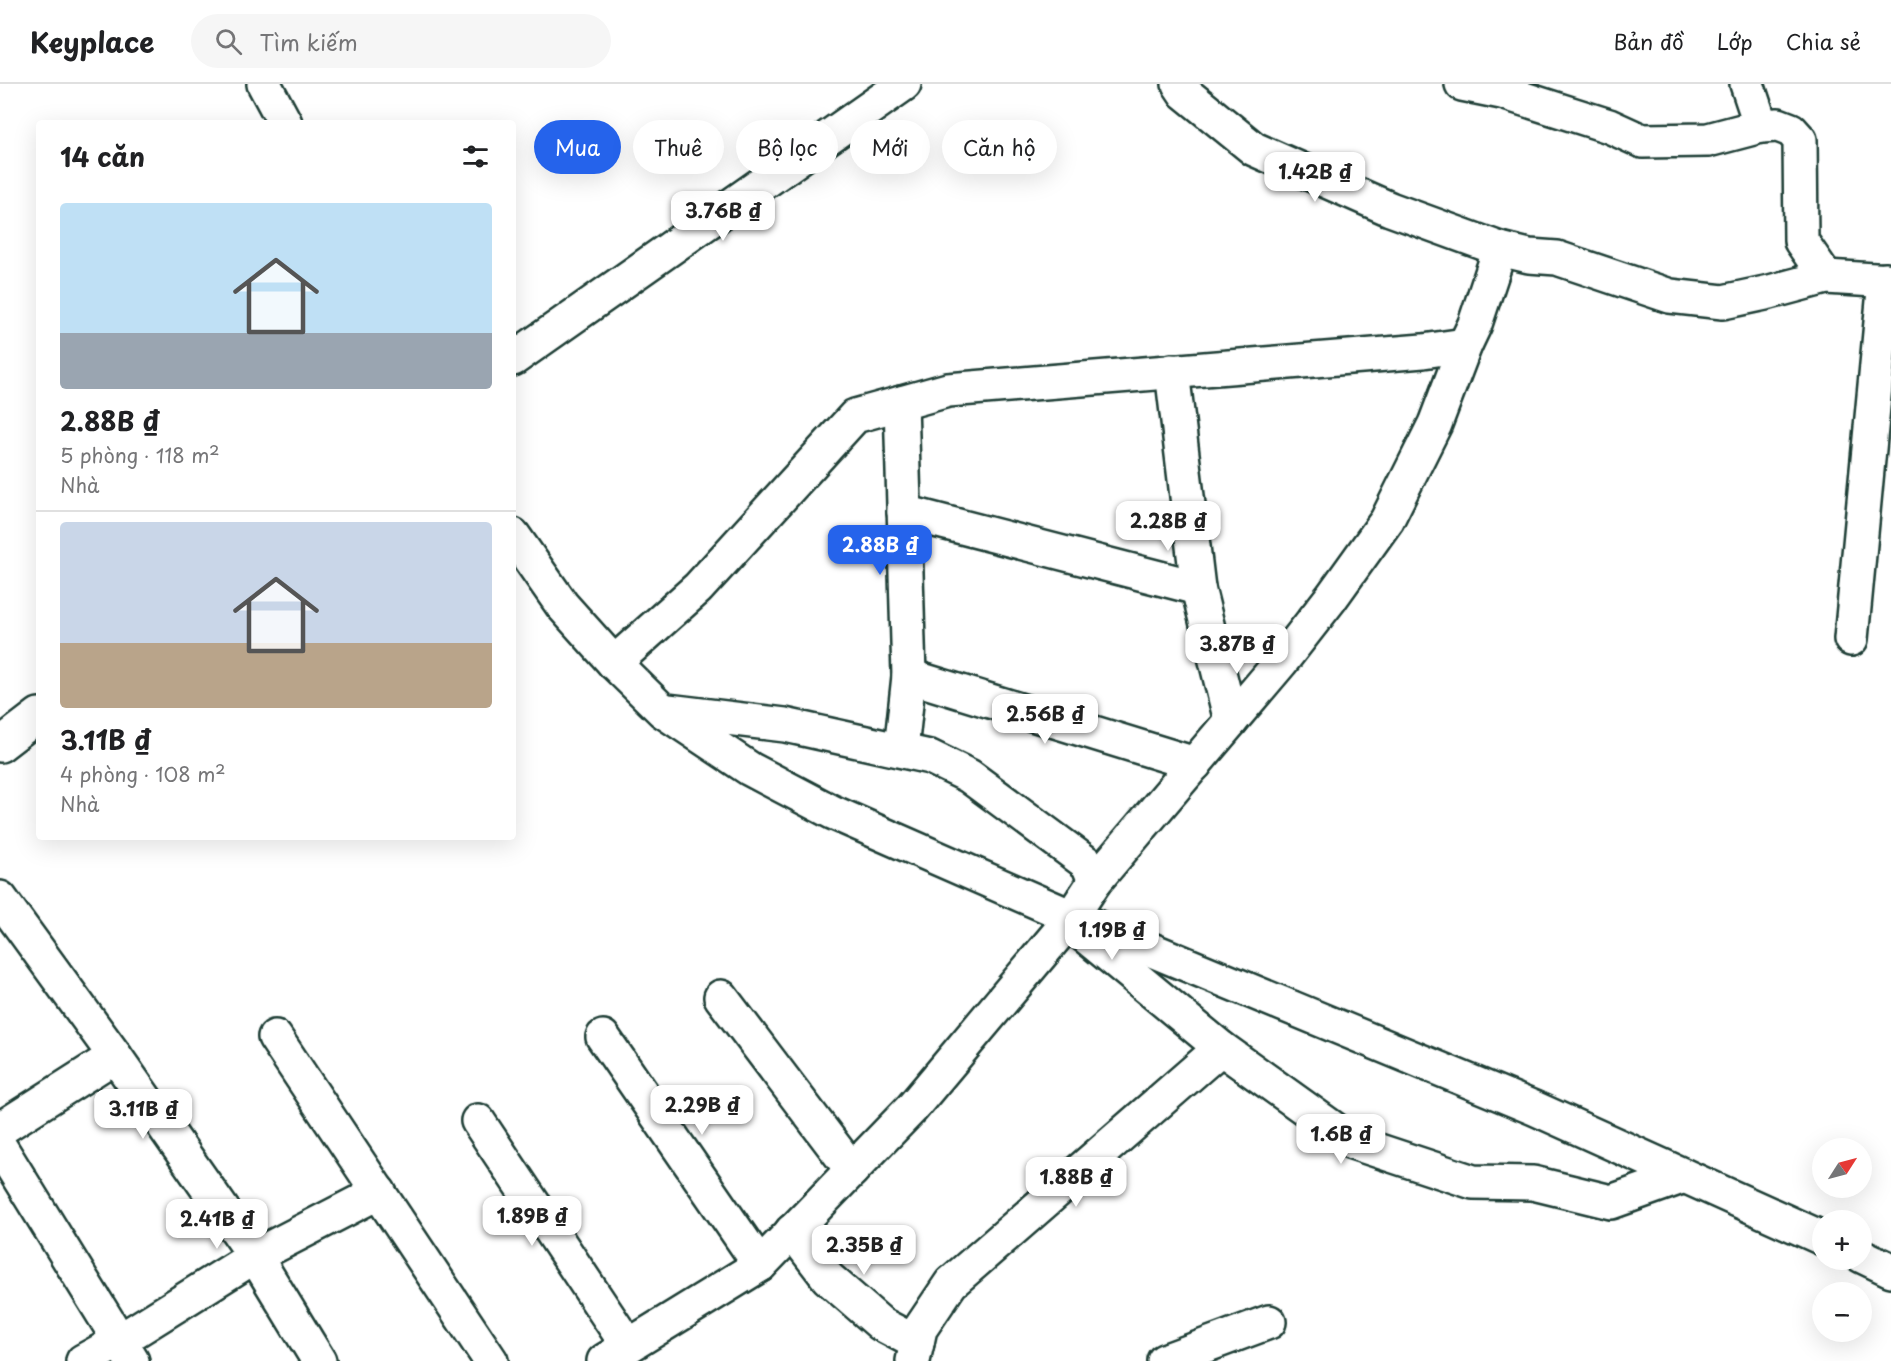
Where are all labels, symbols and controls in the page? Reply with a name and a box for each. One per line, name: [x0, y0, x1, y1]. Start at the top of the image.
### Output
search box: [191, 14, 611, 68]
text: Keyplace: [30, 20, 155, 63]
icon: search: [212, 25, 245, 58]
text: Tìm kiếm: [260, 25, 358, 58]
text: Bản đồ: [1613, 25, 1684, 57]
text: Lớp: [1717, 25, 1753, 57]
text: Chia sẻ: [1786, 25, 1861, 57]
chip: Mua: [534, 120, 621, 174]
chip: Thuê: [633, 120, 724, 174]
chip: Bộ lọc: [736, 120, 838, 174]
chip: Mới: [850, 120, 930, 174]
chip: Căn hộ: [942, 120, 1057, 174]
text: 14 căn: [60, 137, 145, 176]
icon: filters: [459, 140, 492, 173]
pin: 1.42B ₫: [1260, 152, 1370, 203]
text: 1.42B ₫: [1278, 156, 1352, 186]
pin: 3.76B ₫: [668, 191, 778, 242]
text: 3.76B ₫: [685, 195, 761, 225]
icon: home: [222, 242, 330, 350]
text: 2.88B ₫: [60, 401, 159, 440]
text: 5 phòng · 118 m²: [60, 440, 220, 470]
text: Nhà: [60, 470, 100, 500]
pin: 2.28B ₫: [1113, 501, 1223, 552]
text: 2.28B ₫: [1130, 505, 1206, 535]
pin: 2.88B ₫: [825, 525, 935, 576]
text: 2.88B ₫: [842, 529, 918, 559]
icon: home: [222, 561, 330, 669]
pin: 3.87B ₫: [1182, 624, 1292, 675]
text: 3.87B ₫: [1199, 628, 1275, 658]
pin: 2.56B ₫: [990, 694, 1100, 745]
text: 2.56B ₫: [1006, 698, 1084, 728]
text: 3.11B ₫: [60, 720, 151, 759]
text: 4 phòng · 108 m²: [60, 759, 226, 789]
text: Nhà: [60, 789, 100, 819]
pin: 1.19B ₫: [1057, 910, 1167, 961]
text: 1.19B ₫: [1079, 914, 1145, 944]
pin: 2.29B ₫: [647, 1085, 757, 1136]
pin: 3.11B ₫: [88, 1089, 198, 1140]
text: 2.29B ₫: [664, 1089, 740, 1119]
text: 3.11B ₫: [108, 1093, 178, 1123]
pin: 1.6B ₫: [1292, 1114, 1390, 1165]
text: 1.6B ₫: [1310, 1118, 1372, 1148]
north arrow: [1812, 1138, 1872, 1198]
map controls: [1812, 1138, 1872, 1342]
pin: 1.88B ₫: [1021, 1157, 1131, 1208]
text: 1.88B ₫: [1040, 1161, 1112, 1191]
pin: 1.89B ₫: [477, 1196, 587, 1247]
pin: 2.41B ₫: [162, 1199, 272, 1250]
text: 1.89B ₫: [497, 1200, 567, 1230]
text: 2.41B ₫: [180, 1203, 254, 1233]
button: +: [1812, 1210, 1872, 1270]
pin: 2.35B ₫: [809, 1225, 919, 1276]
text: 2.35B ₫: [826, 1229, 902, 1259]
button: −: [1812, 1282, 1872, 1342]

